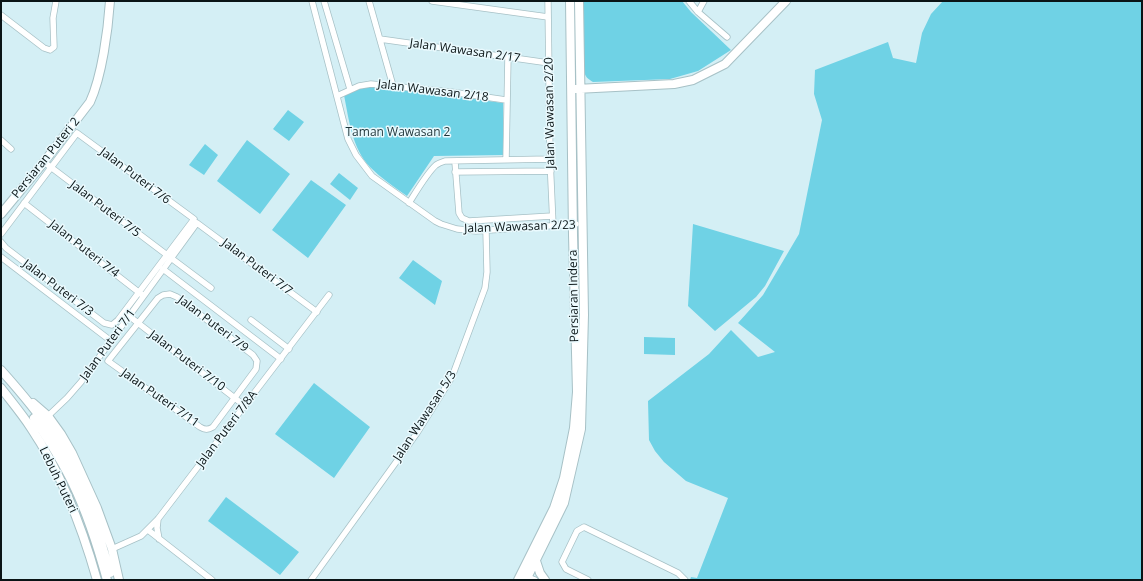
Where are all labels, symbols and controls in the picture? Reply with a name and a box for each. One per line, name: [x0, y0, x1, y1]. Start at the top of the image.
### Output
street label: Jalan Wawasan 2/17: [409, 36, 521, 66]
street label: Jalan Wawasan 2/20: [542, 57, 558, 169]
street label: Jalan Wawasan 2/18: [377, 77, 489, 105]
street label: Persiaran Puteri 2: [9, 115, 83, 201]
park label: Taman Wawasan 2: [346, 126, 450, 140]
street label: Jalan Puteri 7/6: [97, 145, 173, 207]
street label: Jalan Puteri 7/5: [67, 178, 143, 240]
street label: Jalan Puteri 7/4: [46, 217, 122, 281]
street label: Jalan Wawasan 2/23: [464, 218, 576, 236]
street label: Jalan Puteri 7/7: [219, 236, 295, 298]
street label: Persiaran Indera: [566, 250, 582, 342]
street label: Jalan Puteri 7/3: [20, 257, 96, 319]
street label: Jalan Puteri 7/9: [175, 293, 251, 355]
street label: Jalan Puteri 7/1: [77, 306, 139, 384]
street label: Jalan Puteri 7/10: [146, 328, 228, 394]
street label: Jalan Puteri 7/11: [118, 366, 202, 430]
street label: Jalan Wawasan 5/3: [390, 368, 460, 464]
street label: Jalan Puteri 7/8A: [193, 388, 261, 470]
street label: Lebuh Puteri: [36, 445, 80, 515]

